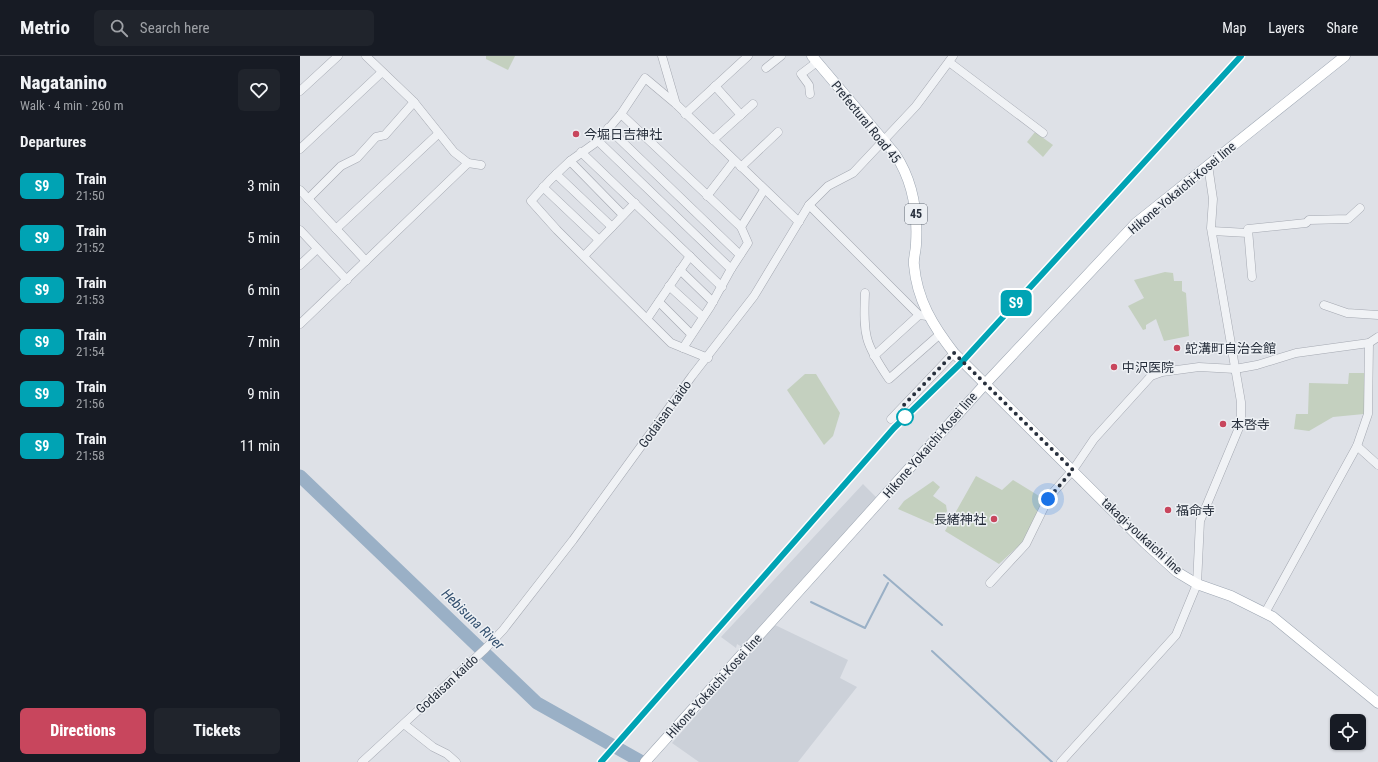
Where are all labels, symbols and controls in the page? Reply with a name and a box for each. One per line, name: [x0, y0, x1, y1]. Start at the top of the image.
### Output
search box: [94, 10, 374, 46]
text: Metrio: [20, 16, 70, 39]
icon: search: [108, 17, 130, 39]
text: Search here: [140, 19, 210, 37]
text: Map: [1222, 20, 1246, 36]
text: Layers: [1268, 20, 1305, 36]
text: Share: [1327, 20, 1358, 36]
button: heart: [238, 69, 280, 111]
text: Nagatanino: [20, 71, 107, 94]
street label: Prefectural Road 45: [828, 78, 904, 166]
text: Walk · 4 min · 260 m: [20, 98, 124, 113]
place label: 今堀日吉神社: [584, 127, 662, 142]
marker: 今堀日吉神社: [571, 129, 581, 139]
text: Departures: [20, 133, 86, 151]
street label: Hikone-Yokaichi-Kosei line: [1125, 139, 1239, 237]
text: Train: [76, 170, 107, 188]
text: 3 min: [247, 177, 280, 195]
text: S9: [35, 178, 49, 194]
text: 21:50: [76, 188, 105, 203]
road number: 45: [905, 204, 927, 224]
text: Train: [76, 222, 107, 240]
text: 5 min: [247, 229, 280, 247]
text: S9: [35, 230, 49, 246]
text: 21:52: [76, 240, 105, 255]
text: Train: [76, 274, 107, 292]
text: 6 min: [247, 281, 280, 299]
text: S9: [35, 282, 49, 298]
line badge: S9: [998, 290, 1034, 316]
text: 21:53: [76, 292, 105, 307]
text: S9: [1009, 295, 1023, 311]
text: Train: [76, 326, 107, 344]
text: 7 min: [247, 333, 280, 351]
text: S9: [35, 334, 49, 350]
place label: 蛇溝町自治会館: [1185, 341, 1276, 356]
marker: 蛇溝町自治会館: [1172, 343, 1182, 353]
text: 21:54: [76, 344, 105, 359]
place label: 中沢医院: [1122, 360, 1174, 375]
marker: 中沢医院: [1109, 362, 1119, 372]
street label: Godaisan kaido: [636, 377, 694, 451]
text: Train: [76, 378, 107, 396]
text: 9 min: [247, 385, 280, 403]
text: S9: [35, 386, 49, 402]
street label: Hikone-Yokaichi-Kosei line: [880, 389, 980, 501]
text: 21:56: [76, 396, 105, 411]
unlabelled marker: [896, 408, 914, 426]
place label: 本啓寺: [1231, 417, 1270, 432]
marker: 本啓寺: [1218, 419, 1228, 429]
text: Train: [76, 430, 107, 448]
text: 11 min: [240, 437, 280, 455]
text: S9: [35, 438, 49, 454]
text: 21:58: [76, 448, 105, 463]
your location: [1038, 489, 1058, 509]
street label: takagi-youkaichi line: [1099, 495, 1185, 577]
place label: 福命寺: [1176, 503, 1215, 518]
marker: 福命寺: [1163, 505, 1173, 515]
place label: 長緒神社: [934, 512, 986, 527]
marker: 長緒神社: [989, 514, 999, 524]
water label: Hebisuna River: [439, 585, 508, 653]
street label: Hikone-Yokaichi-Kosei line: [663, 631, 765, 741]
street label: Godaisan kaido: [413, 651, 481, 717]
button: Directions: [20, 708, 146, 754]
button: Tickets: [154, 708, 280, 754]
map controls: [1330, 714, 1366, 750]
button: locate: [1330, 714, 1366, 750]

